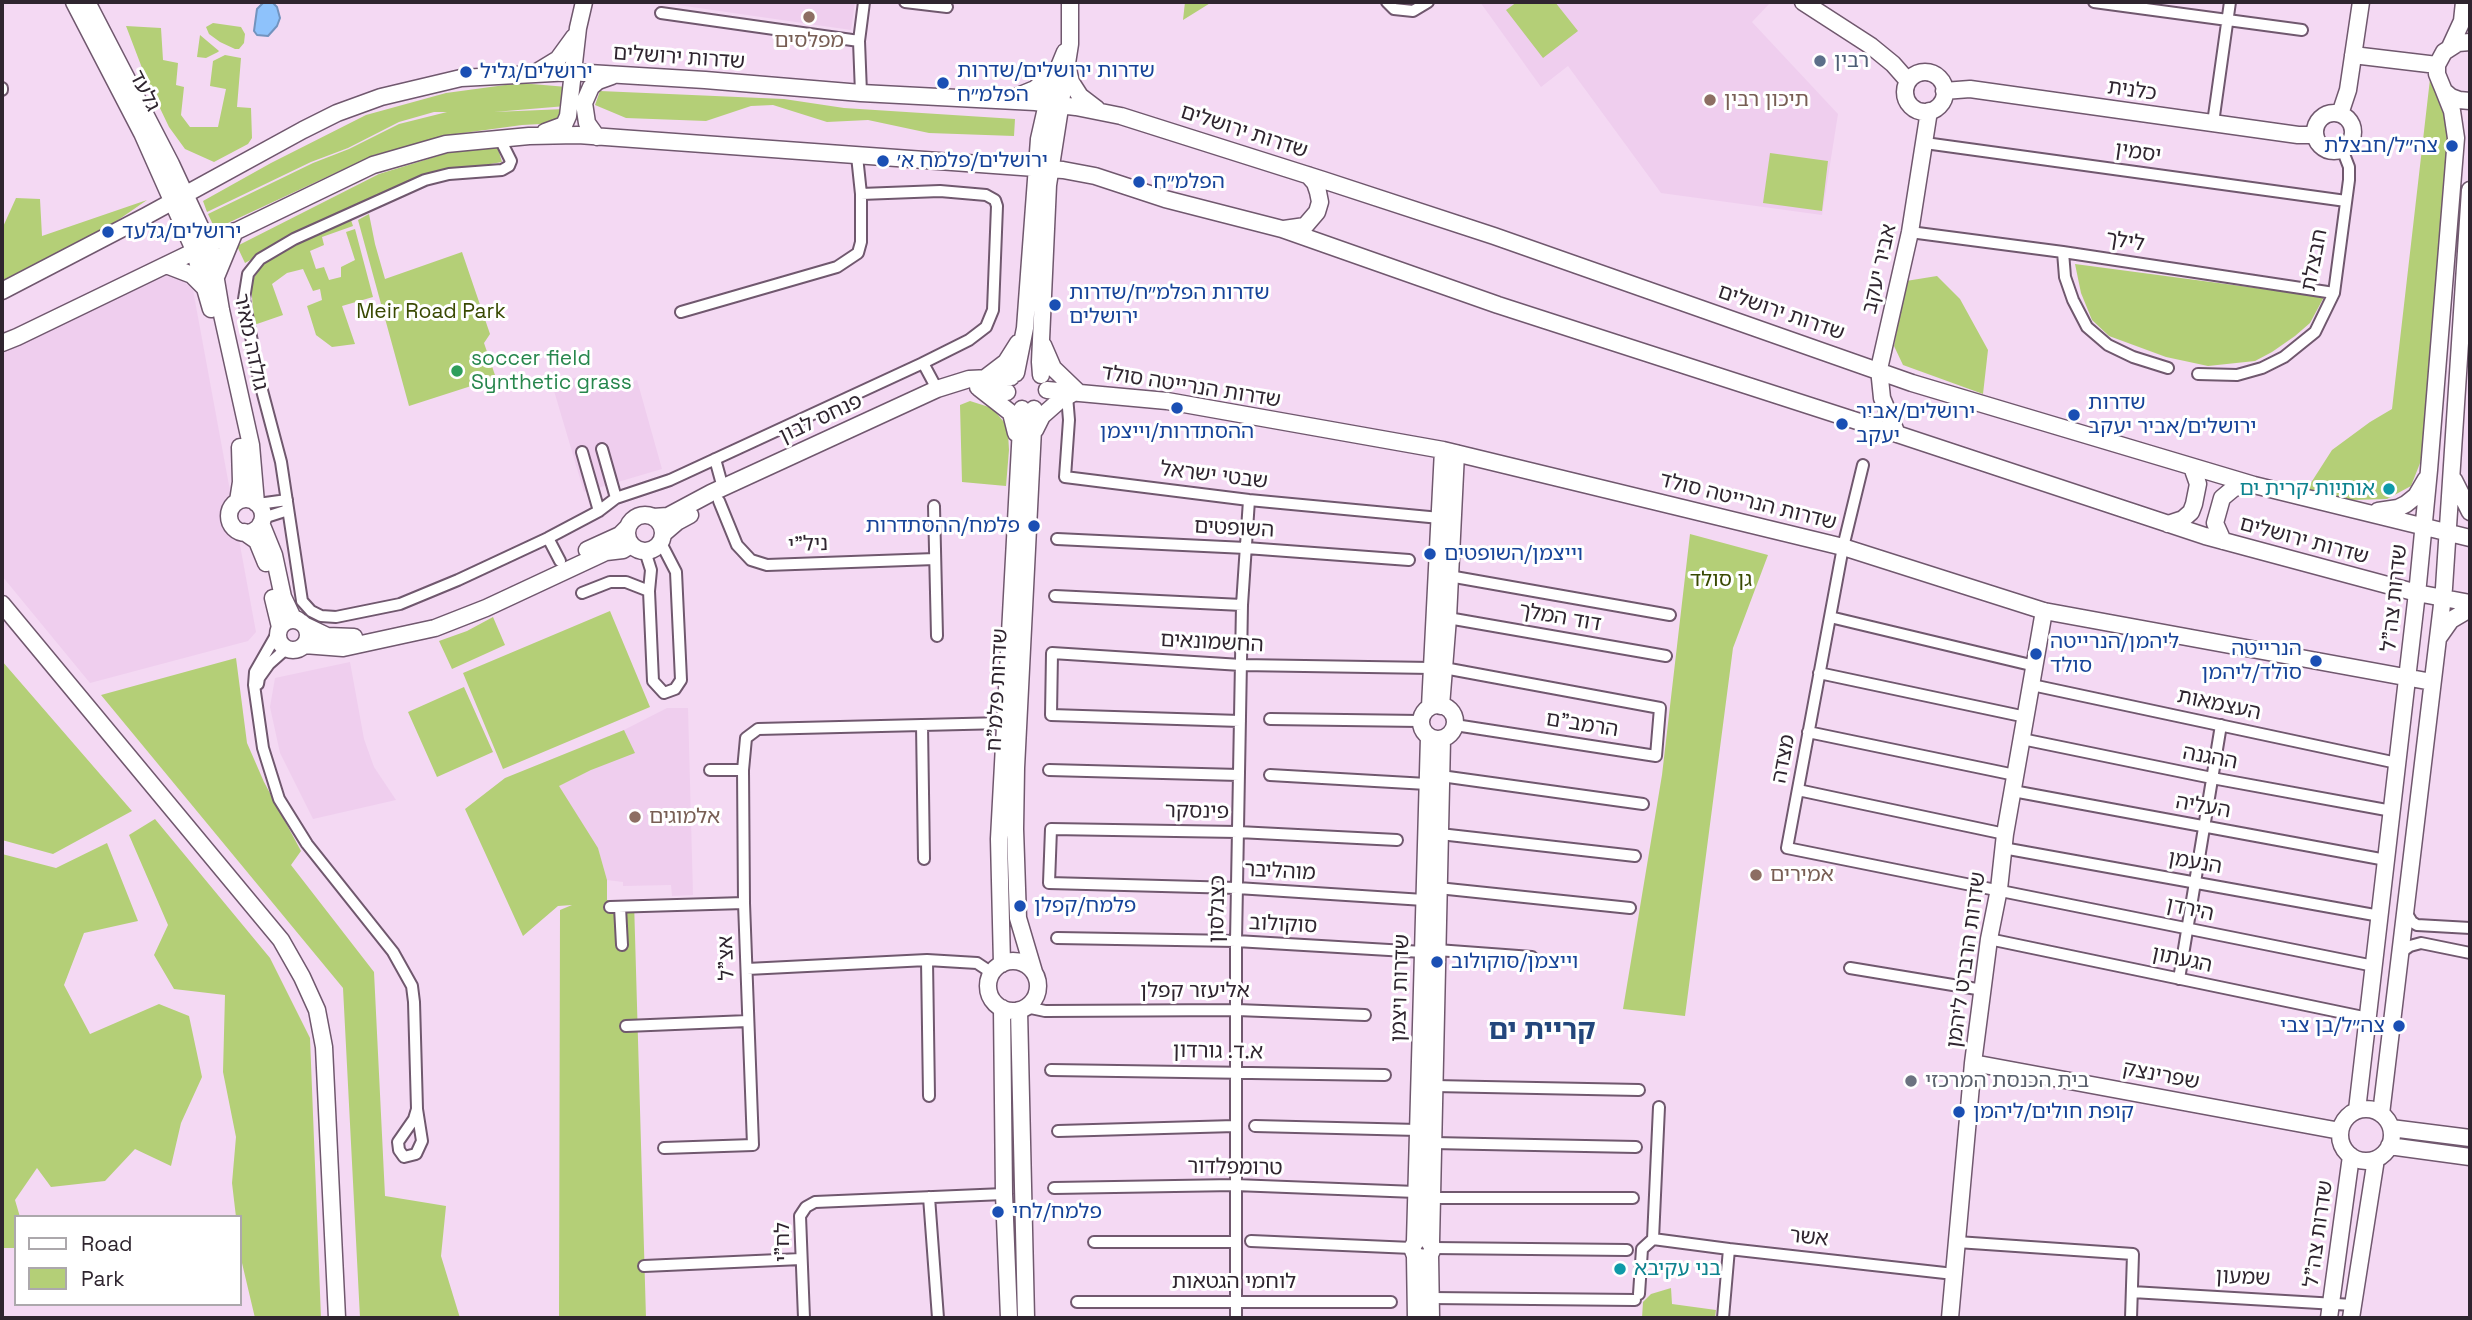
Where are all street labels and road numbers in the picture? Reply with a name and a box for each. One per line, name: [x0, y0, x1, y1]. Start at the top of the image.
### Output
street label: שדרות ירושלים: [612, 41, 746, 75]
street label: גלעד: [123, 66, 165, 116]
street label: כלנית: [2106, 75, 2158, 107]
street label: שדרות ירושלים: [1177, 100, 1311, 164]
street label: יסמין: [2113, 137, 2163, 169]
street label: אביר יעקב: [1857, 222, 1903, 316]
street label: לילך: [2104, 227, 2146, 257]
street label: חבצלת: [2297, 227, 2333, 293]
street label: שדרות ירושלים: [1714, 280, 1848, 346]
street label: גולדה מאיר: [227, 291, 273, 393]
street label: שדרות הנרייטה סולד: [1099, 360, 1283, 414]
street label: פנחס לבון: [775, 389, 867, 449]
street label: שבטי ישראל: [1159, 457, 1269, 495]
street label: שדרות הנרייטה סולד: [1657, 468, 1839, 536]
street label: שדרות ירושלים: [2237, 512, 2371, 570]
street label: השופטים: [1193, 514, 1275, 544]
street label: ניל"י: [788, 532, 828, 558]
street label: שדרות צה"ל: [2377, 543, 2413, 653]
street label: דוד המלך: [1517, 598, 1603, 638]
street label: שדרות פלמ"ח: [982, 628, 1014, 752]
street label: החשמונאים: [1160, 628, 1264, 658]
street label: העצמאות: [2175, 684, 2263, 726]
street label: הרמב"ם: [1544, 707, 1620, 743]
street label: מצדה: [1767, 732, 1801, 786]
street label: ההגנה: [2180, 740, 2240, 776]
street label: העליה: [2173, 790, 2233, 824]
street label: פינסקר: [1165, 799, 1229, 825]
street label: הנעמן: [2166, 846, 2224, 880]
street label: מוהליבר: [1244, 858, 1316, 886]
street label: שדרות הרברט ליהמן: [1942, 870, 1992, 1050]
street label: כצנלסון: [1205, 875, 1231, 943]
street label: הירדן: [2164, 893, 2216, 927]
street label: סוקולוב: [1248, 911, 1318, 939]
street label: שדרות ויצמן: [1387, 934, 1415, 1042]
street label: אצ"ל: [714, 935, 740, 981]
street label: הגעתון: [2150, 941, 2214, 979]
street label: אליעזר קפלן: [1140, 978, 1250, 1004]
street label: א.ד. גורדון: [1173, 1039, 1263, 1065]
street label: שפרינצק: [2120, 1056, 2202, 1096]
street label: טרומפלדור: [1187, 1155, 1283, 1181]
street label: שדרות צה"ל: [2299, 1179, 2339, 1289]
street label: לח"י: [770, 1222, 796, 1262]
street label: אשר: [1788, 1223, 1830, 1253]
street label: שמעון: [2215, 1264, 2271, 1292]
street label: לוחמי הגטאות: [1172, 1269, 1296, 1295]

